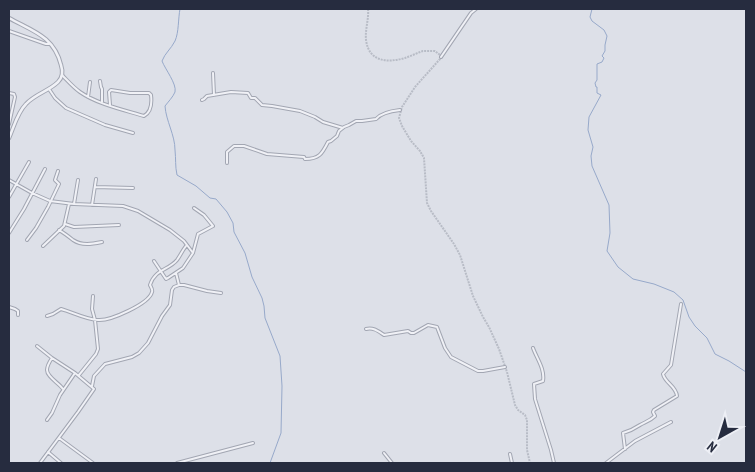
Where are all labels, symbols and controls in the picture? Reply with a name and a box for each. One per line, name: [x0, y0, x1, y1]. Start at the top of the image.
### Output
north arrow: [695, 412, 745, 462]
text: N: [703, 438, 720, 456]

